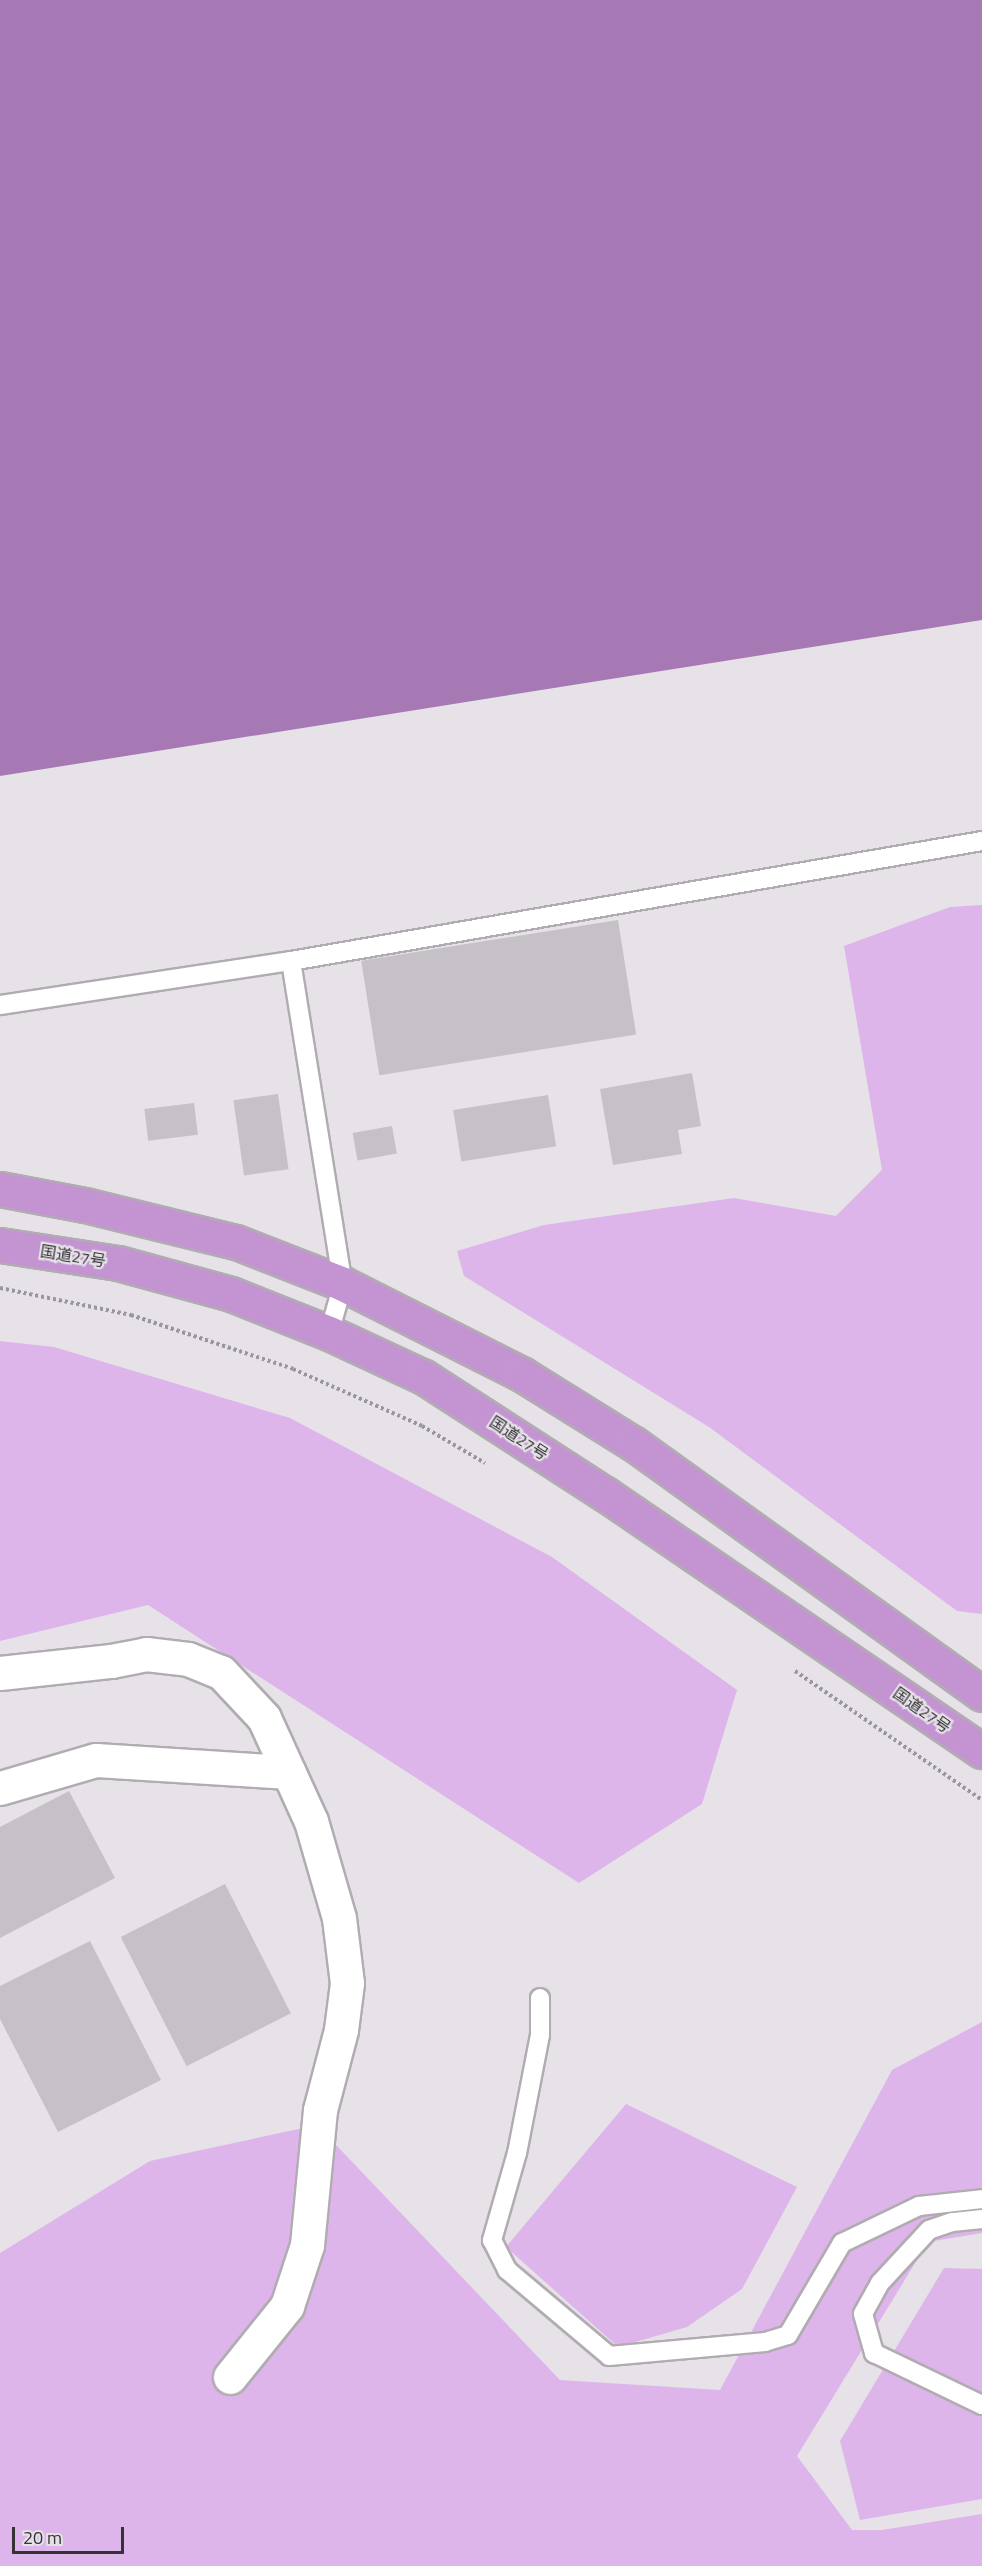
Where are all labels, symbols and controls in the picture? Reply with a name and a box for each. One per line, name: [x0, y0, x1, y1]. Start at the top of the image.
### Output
street label: 国道27号: [39, 1241, 107, 1271]
street label: 国道27号: [486, 1412, 552, 1464]
street label: 国道27号: [889, 1683, 955, 1737]
scale bar: [15, 2515, 128, 2553]
text: 20 m: [23, 2524, 62, 2551]

